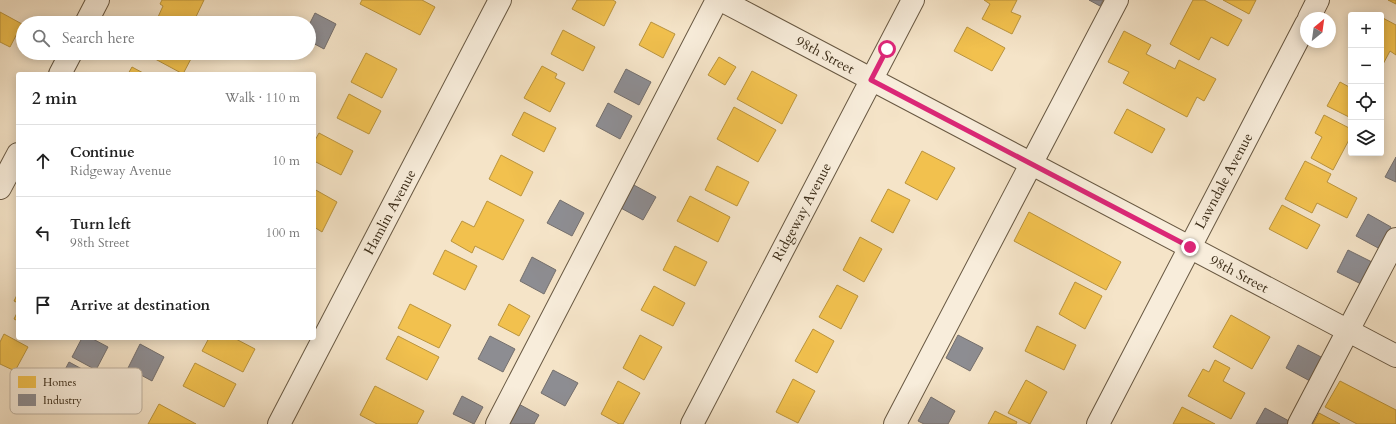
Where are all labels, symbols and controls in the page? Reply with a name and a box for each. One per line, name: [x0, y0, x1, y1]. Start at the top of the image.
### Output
north arrow: [1300, 12, 1336, 48]
map controls: [1348, 12, 1384, 156]
button: +: [1348, 12, 1384, 48]
search box: [16, 16, 316, 60]
icon: search: [30, 27, 52, 49]
text: Search here: [62, 28, 135, 48]
street label: 98th Street: [792, 32, 858, 79]
route start: [878, 40, 896, 58]
button: −: [1348, 48, 1384, 84]
button: locate: [1348, 84, 1384, 120]
text: 2 min: [32, 87, 77, 110]
text: Walk · 110 m: [225, 89, 300, 107]
button: layers: [1348, 120, 1384, 156]
street label: Lawndale Avenue: [1191, 130, 1257, 232]
text: Continue: [70, 142, 135, 162]
icon: ahead: [32, 150, 54, 172]
text: 10 m: [272, 152, 300, 170]
street label: Ridgeway Avenue: [768, 159, 836, 265]
text: Ridgeway Avenue: [70, 162, 171, 180]
street label: Hamlin Avenue: [359, 166, 421, 258]
text: Turn left: [70, 214, 131, 234]
icon: left: [32, 222, 54, 244]
text: 100 m: [266, 224, 300, 242]
text: 98th Street: [70, 234, 129, 252]
route end: [1181, 238, 1199, 256]
street label: 98th Street: [1206, 251, 1272, 298]
icon: arrive: [32, 294, 54, 316]
text: Arrive at destination: [70, 295, 210, 315]
legend: [10, 368, 142, 414]
text: Homes: [43, 375, 76, 390]
text: Industry: [43, 393, 82, 408]

